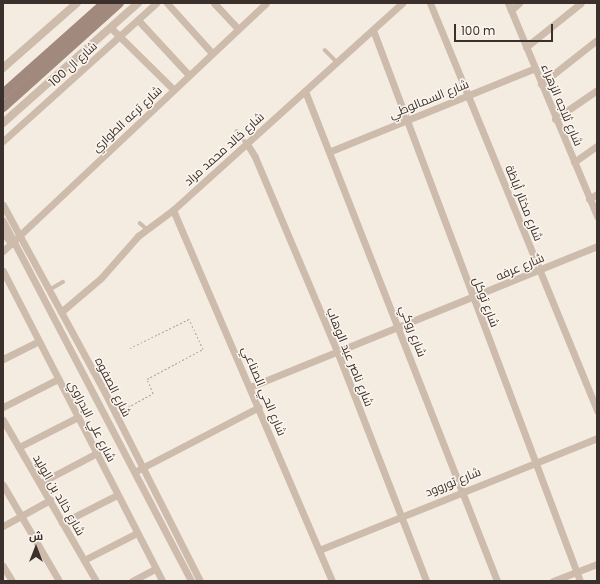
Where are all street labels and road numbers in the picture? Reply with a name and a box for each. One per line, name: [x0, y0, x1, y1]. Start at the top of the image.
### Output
street label: شارع ال 100: [46, 39, 100, 89]
street label: شارع ثلاجه الزهراء: [538, 62, 586, 148]
street label: شارع السمالوطي: [387, 76, 471, 122]
street label: شارع ترعه الطواري: [89, 83, 165, 155]
street label: شارع خالد محمد مراد: [181, 109, 267, 189]
street label: شارع مختار أباظة: [502, 163, 546, 243]
street label: شارع عرفه: [494, 250, 546, 284]
street label: شارع توكل: [470, 275, 502, 329]
street label: شارع روكي: [397, 303, 429, 359]
street label: شارع ناصر عبد الوهاب: [324, 305, 376, 409]
street label: شارع الحي الصناعي: [239, 344, 289, 438]
street label: شارع الصفوه: [92, 355, 134, 419]
street label: شارع علي البدراوي: [65, 378, 119, 464]
street label: شارع خالد بن الوليد: [30, 452, 88, 538]
street label: شارع توروود: [423, 464, 483, 500]

